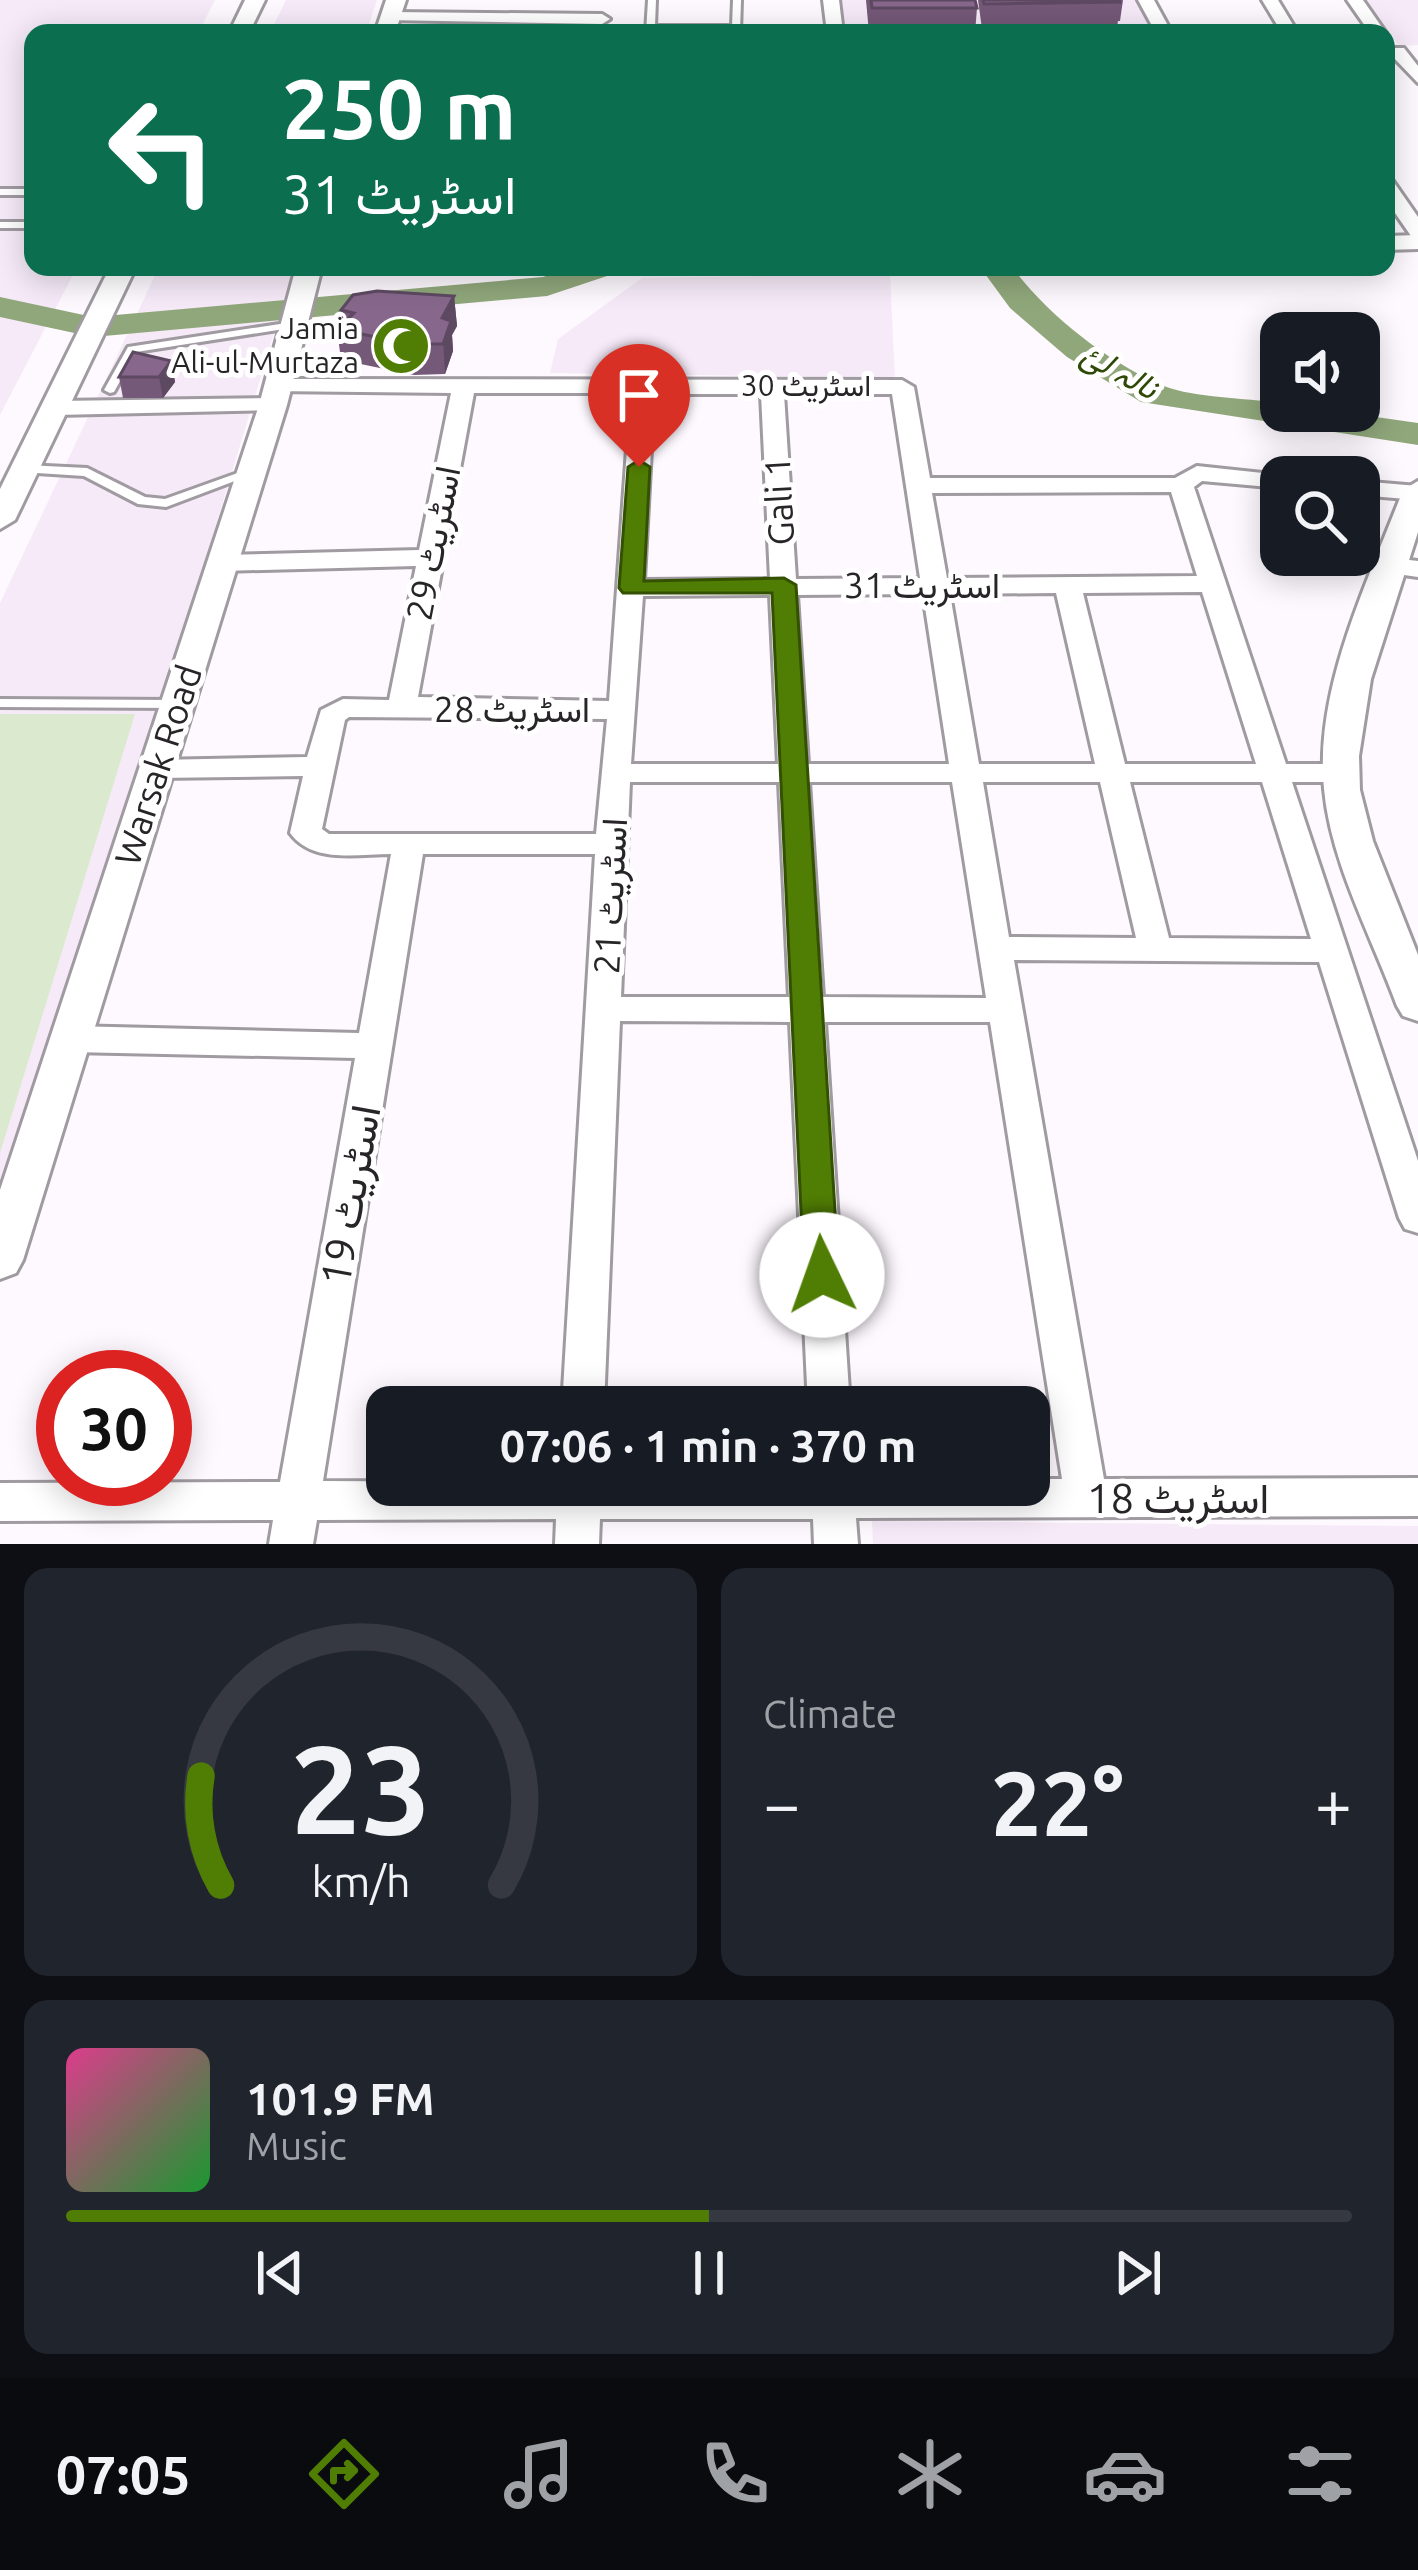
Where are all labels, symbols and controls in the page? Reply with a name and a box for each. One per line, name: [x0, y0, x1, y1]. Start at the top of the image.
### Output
text: 250 m: [282, 61, 516, 155]
icon: left: [84, 72, 240, 228]
text: اسٹریٹ 31: [282, 164, 516, 224]
place label: Jamia Ali-ul-Murtaza: [171, 311, 359, 379]
map controls: [1260, 312, 1380, 576]
button: sound: [1260, 312, 1380, 432]
mosque icon: Jamia Ali-ul-Murtaza: [370, 315, 432, 377]
water label: نالہ لئ: [1074, 334, 1166, 409]
pin: [588, 344, 690, 467]
icon: arrive: [606, 362, 672, 428]
street label: اسٹریٹ 30: [741, 368, 871, 404]
street label: Gali 1: [756, 455, 801, 547]
button: search: [1260, 456, 1380, 576]
street label: اسٹریٹ 29: [397, 462, 470, 624]
street label: اسٹریٹ 31: [844, 564, 1000, 608]
street label: Warsak Road: [106, 659, 209, 870]
street label: اسٹریٹ 28: [434, 688, 590, 732]
street label: اسٹریٹ 21: [585, 817, 637, 975]
street label: اسٹریٹ 19: [311, 1101, 392, 1289]
position arrow: [759, 1212, 885, 1338]
speed limit sign: 30: [36, 1350, 192, 1506]
text: 07:06 · 1 min · 370 m: [500, 1420, 916, 1471]
street label: اسٹریٹ 18: [1087, 1474, 1269, 1525]
text: Climate: [763, 1692, 897, 1735]
text: 23: [290, 1718, 431, 1858]
text: 22°: [991, 1752, 1124, 1853]
text: −: [763, 1766, 800, 1840]
text: +: [1315, 1766, 1352, 1840]
text: km/h: [311, 1857, 410, 1905]
text: 101.9 FM: [246, 2073, 435, 2124]
text: Music: [246, 2124, 347, 2167]
icon: previous: [247, 2240, 313, 2306]
icon: pause: [676, 2240, 742, 2306]
icon: next: [1105, 2240, 1171, 2306]
icon: directions: [302, 2432, 386, 2516]
icon: music: [497, 2432, 581, 2516]
icon: phone: [693, 2432, 777, 2516]
icon: climate: [888, 2432, 972, 2516]
icon: car: [1083, 2432, 1167, 2516]
icon: filters: [1278, 2432, 1362, 2516]
text: 07:05: [56, 2444, 191, 2504]

